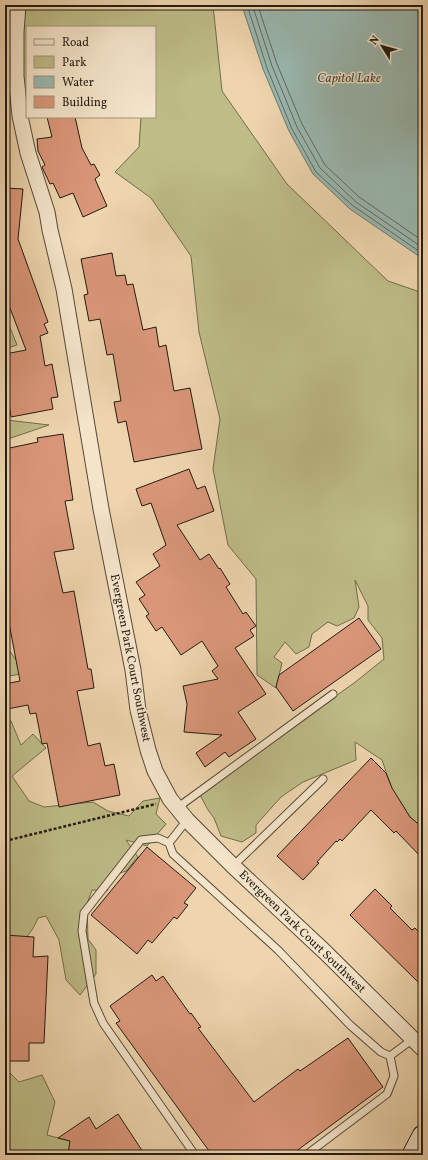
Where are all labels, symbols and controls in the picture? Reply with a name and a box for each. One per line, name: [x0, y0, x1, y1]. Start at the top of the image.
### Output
legend: [26, 26, 156, 118]
north arrow: [362, 26, 402, 66]
text: N: [367, 33, 384, 49]
text: Road: [62, 35, 89, 51]
text: Park: [62, 55, 87, 71]
water label: Capitol Lake: [317, 70, 381, 88]
text: Water: [62, 75, 94, 91]
text: Building: [62, 95, 107, 111]
street label: Evergreen Park Court Southwest: [106, 573, 154, 743]
street label: Evergreen Park Court Southwest: [235, 867, 369, 997]

